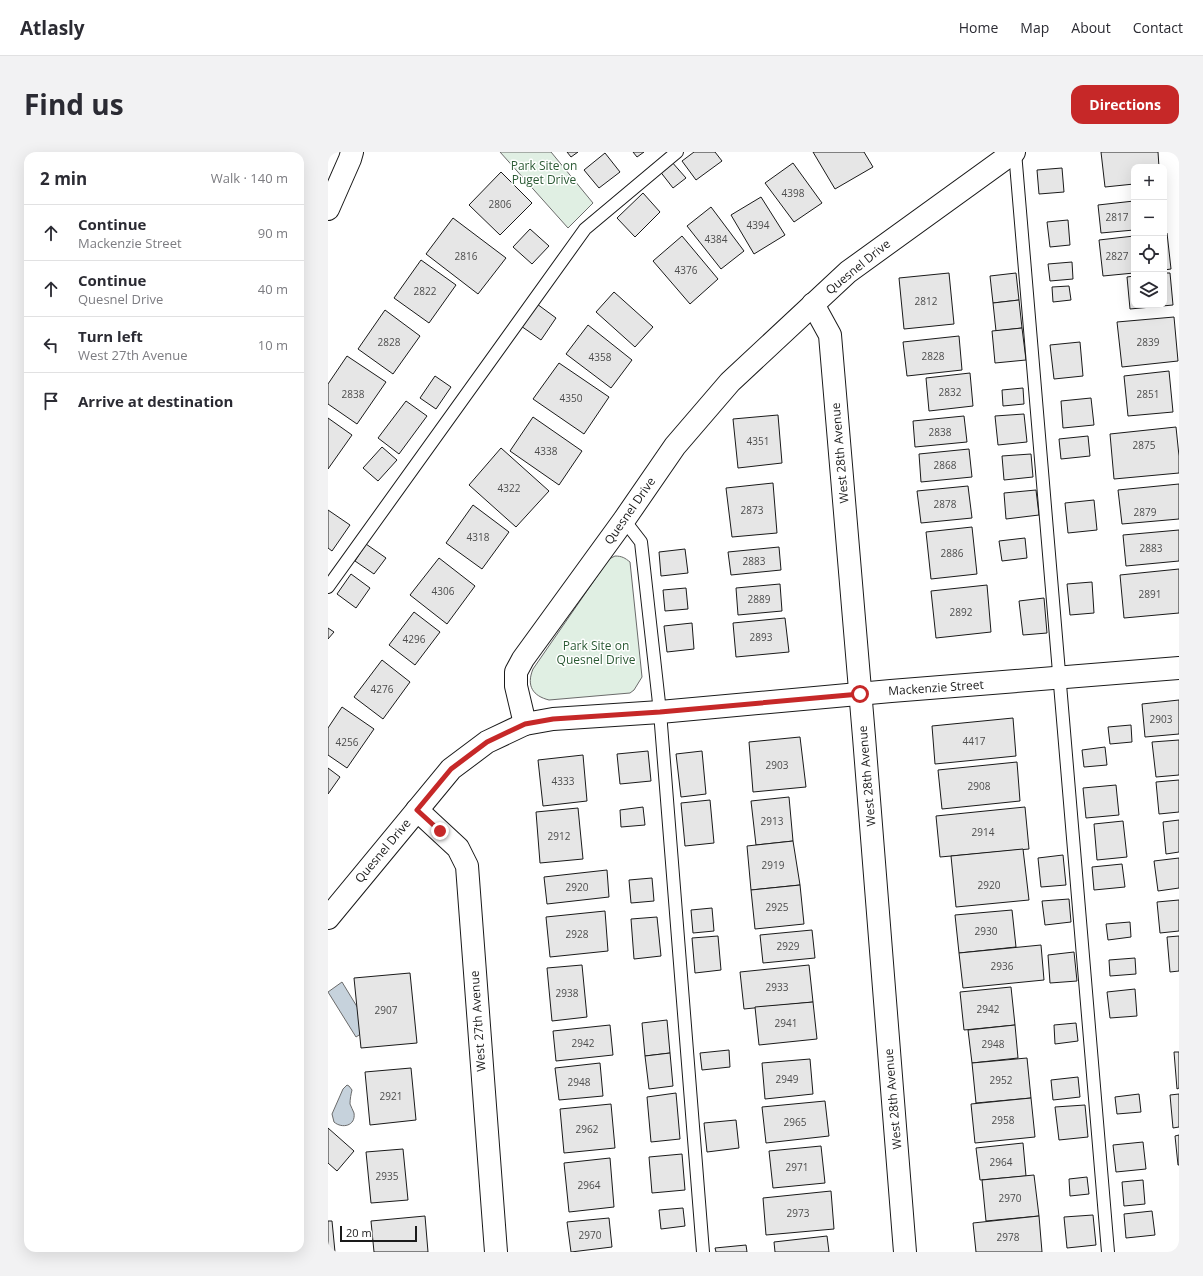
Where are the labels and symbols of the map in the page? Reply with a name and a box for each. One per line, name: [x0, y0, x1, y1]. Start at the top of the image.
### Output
park label: Park Site on Puget Drive: [511, 157, 577, 188]
house number: 4398: [782, 186, 805, 200]
house number: 2806: [489, 197, 512, 211]
house number: 2817: [1106, 210, 1129, 224]
house number: 4394: [747, 218, 770, 232]
house number: 4384: [705, 232, 728, 246]
street label: Quesnel Drive: [822, 235, 894, 298]
house number: 2816: [455, 249, 478, 263]
house number: 2827: [1106, 249, 1129, 263]
house number: 4376: [675, 263, 698, 277]
house number: 2822: [414, 284, 437, 298]
house number: 2812: [915, 294, 938, 308]
house number: 2828: [378, 335, 401, 349]
house number: 2839: [1137, 335, 1160, 349]
house number: 2828: [922, 349, 945, 363]
house number: 4358: [589, 350, 612, 364]
house number: 2832: [939, 385, 962, 399]
house number: 2838: [342, 387, 365, 401]
house number: 2851: [1137, 387, 1159, 401]
house number: 4350: [560, 391, 583, 405]
street label: West 28th Avenue: [827, 402, 852, 504]
house number: 2838: [929, 425, 952, 439]
house number: 4351: [747, 434, 769, 448]
house number: 2875: [1133, 438, 1156, 452]
house number: 4338: [535, 444, 558, 458]
house number: 2868: [934, 458, 957, 472]
street label: Quesnel Drive: [600, 473, 659, 548]
house number: 4322: [498, 481, 521, 495]
house number: 2878: [934, 497, 957, 511]
house number: 2873: [741, 503, 764, 517]
house number: 2879: [1134, 505, 1157, 519]
house number: 4318: [467, 530, 490, 544]
house number: 2883: [1140, 541, 1163, 555]
house number: 2886: [941, 546, 964, 560]
house number: 2883: [743, 554, 766, 568]
house number: 4306: [432, 584, 455, 598]
house number: 2891: [1139, 587, 1161, 601]
house number: 2889: [748, 592, 771, 606]
house number: 2892: [950, 605, 973, 619]
house number: 2893: [750, 630, 773, 644]
house number: 4296: [403, 632, 426, 646]
park label: Park Site on Quesnel Drive: [557, 637, 636, 668]
street label: Mackenzie Street: [888, 676, 984, 699]
house number: 4276: [371, 682, 394, 696]
route start: [851, 685, 869, 703]
house number: 2903: [1150, 712, 1173, 726]
street label: West 28th Avenue: [854, 725, 879, 827]
house number: 4417: [963, 734, 986, 748]
house number: 4256: [336, 735, 359, 749]
house number: 2903: [766, 758, 789, 772]
house number: 4333: [552, 774, 575, 788]
house number: 2908: [968, 779, 991, 793]
house number: 2913: [761, 814, 784, 828]
street label: Quesnel Drive: [351, 815, 415, 886]
route end: [431, 822, 449, 840]
house number: 2914: [972, 825, 995, 839]
house number: 2912: [548, 829, 571, 843]
house number: 2919: [762, 858, 785, 872]
house number: 2920: [978, 878, 1001, 892]
house number: 2920: [566, 880, 589, 894]
house number: 2925: [766, 900, 789, 914]
house number: 2930: [975, 924, 998, 938]
house number: 2928: [566, 927, 589, 941]
house number: 2929: [777, 939, 800, 953]
house number: 2936: [991, 959, 1014, 973]
street label: West 27th Avenue: [465, 970, 490, 1072]
house number: 2933: [766, 980, 789, 994]
house number: 2938: [556, 986, 579, 1000]
house number: 2942: [977, 1002, 1000, 1016]
house number: 2907: [375, 1003, 398, 1017]
house number: 2941: [775, 1016, 797, 1030]
house number: 2942: [572, 1036, 595, 1050]
house number: 2948: [982, 1037, 1005, 1051]
street label: West 28th Avenue: [880, 1048, 905, 1150]
house number: 2949: [776, 1072, 799, 1086]
house number: 2952: [990, 1073, 1013, 1087]
house number: 2948: [568, 1075, 591, 1089]
house number: 2921: [380, 1089, 402, 1103]
house number: 2958: [992, 1113, 1015, 1127]
house number: 2965: [784, 1115, 807, 1129]
house number: 2962: [576, 1122, 599, 1136]
house number: 2964: [990, 1155, 1013, 1169]
house number: 2971: [786, 1160, 808, 1174]
house number: 2935: [376, 1169, 399, 1183]
house number: 2964: [578, 1178, 601, 1192]
house number: 2970: [999, 1191, 1022, 1205]
house number: 2973: [787, 1206, 810, 1220]
scale bar: [340, 1224, 417, 1243]
house number: 2970: [579, 1228, 602, 1242]
house number: 2978: [997, 1230, 1020, 1244]

